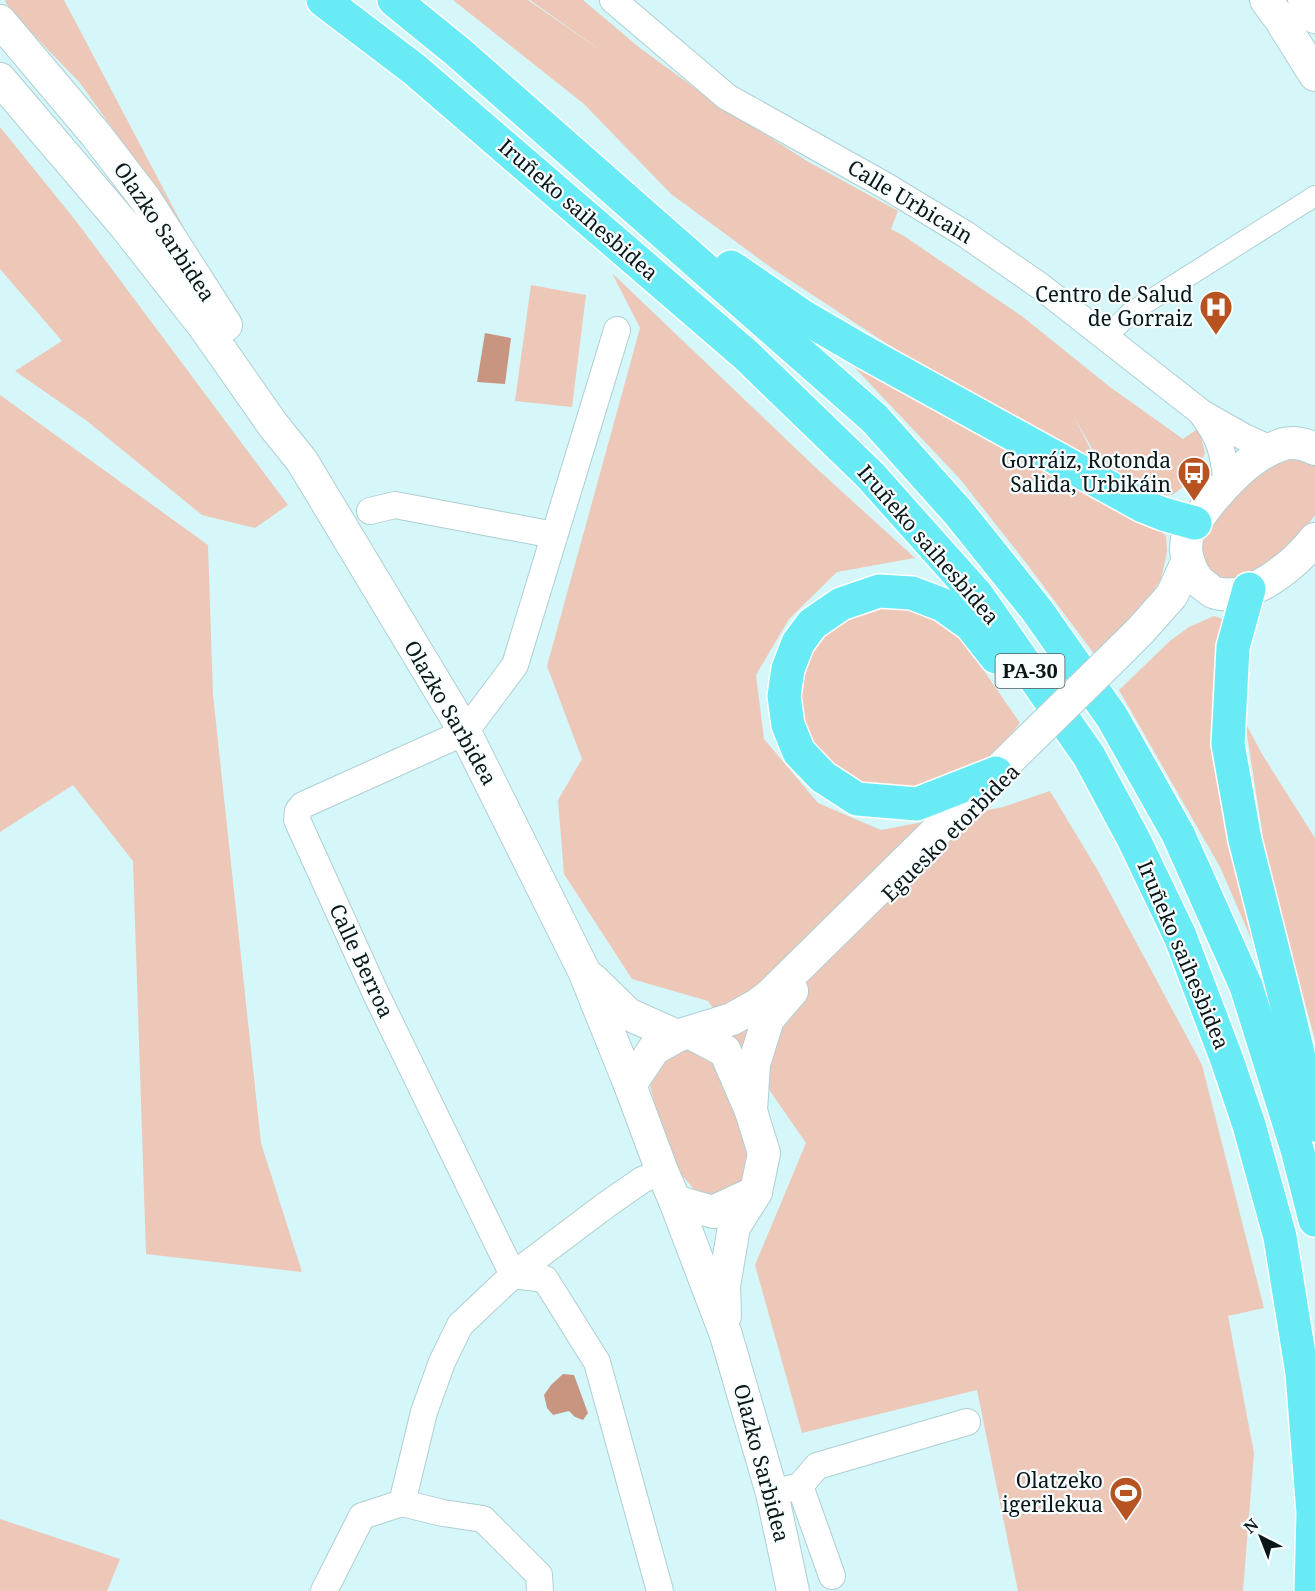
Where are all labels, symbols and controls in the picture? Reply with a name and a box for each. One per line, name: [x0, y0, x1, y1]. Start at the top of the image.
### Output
street label: Iruñeko saihesbidea: [493, 132, 664, 286]
street label: Calle Urbicain: [843, 153, 978, 250]
street label: Olazko Sarbidea: [108, 156, 222, 307]
place label: Centro de Salud de Gorraiz: [1035, 280, 1193, 332]
hospital icon: Centro de Salud de Gorraiz: [1198, 289, 1234, 336]
place label: Gorráiz, Rotonda Salida, Urbikáin: [1001, 446, 1171, 498]
bus stop icon: Gorráiz, Rotonda Salida, Urbikáin: [1176, 455, 1212, 502]
street label: Iruñeko saihesbidea: [852, 459, 1006, 630]
street label: Olazko Sarbidea: [398, 635, 504, 790]
road number: PA-30: [996, 654, 1064, 688]
street label: Eguesko etorbidea: [875, 757, 1025, 907]
street label: Iruñeko saihesbidea: [1131, 856, 1236, 1053]
street label: Calle Berroa: [323, 899, 401, 1022]
street label: Olazko Sarbidea: [727, 1380, 797, 1545]
place label: Olatzeko igerilekua: [1002, 1466, 1103, 1518]
sports icon: Olatzeko igerilekua: [1108, 1475, 1144, 1522]
north arrow: [1231, 1507, 1291, 1567]
text: N: [1239, 1513, 1263, 1538]

